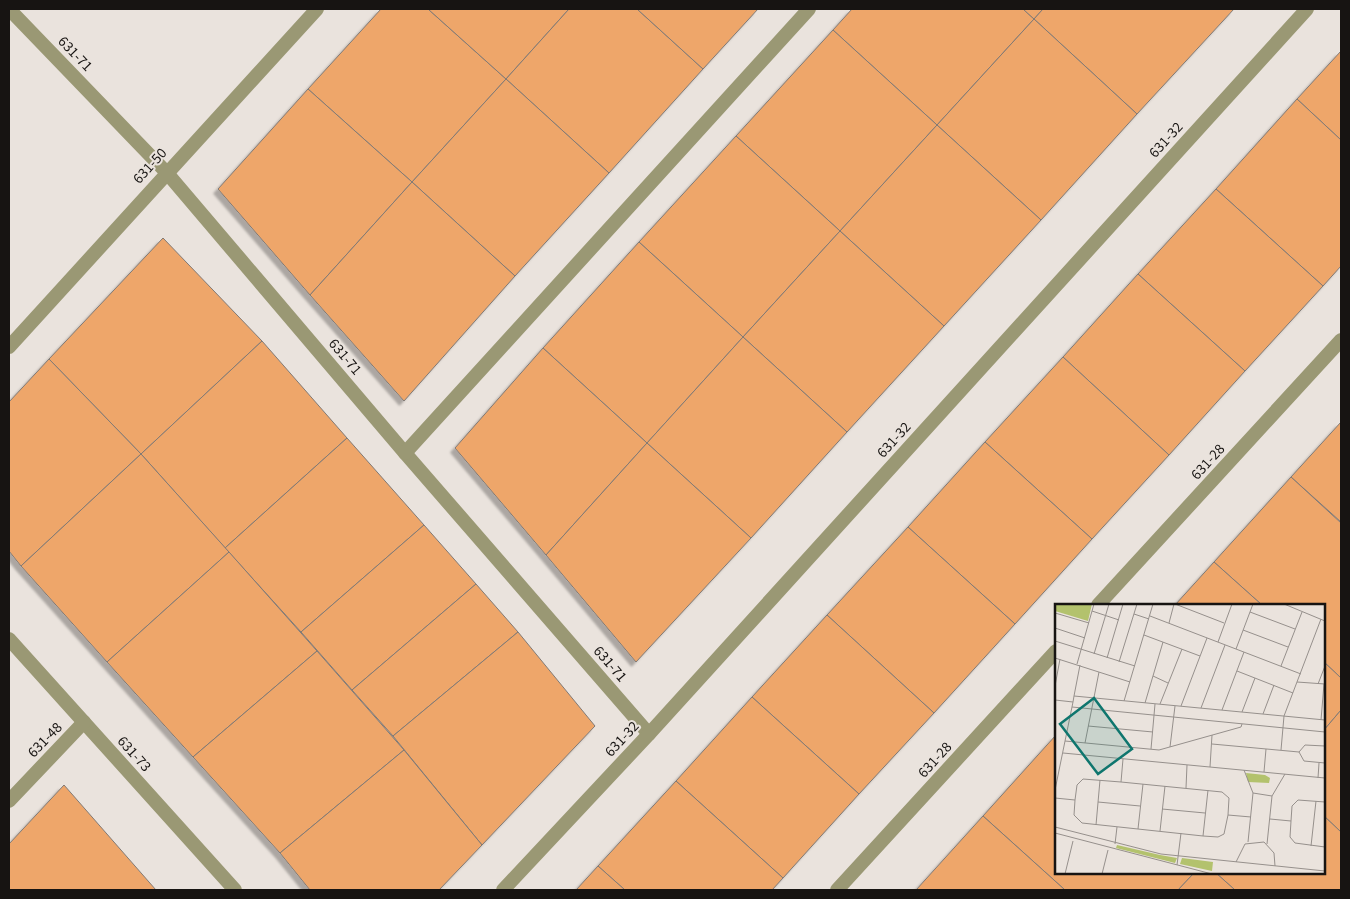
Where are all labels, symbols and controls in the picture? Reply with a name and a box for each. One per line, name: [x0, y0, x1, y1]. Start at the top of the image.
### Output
street label: 631-71: [53, 32, 97, 76]
street label: 631-32: [1144, 117, 1188, 163]
street label: 631-50: [128, 143, 172, 189]
street label: 631-71: [323, 334, 367, 380]
street label: 631-32: [872, 417, 916, 463]
street label: 631-28: [1186, 439, 1230, 485]
inset map: [1055, 604, 1325, 874]
street label: 631-71: [588, 641, 632, 687]
street label: 631-32: [600, 716, 644, 762]
street label: 631-48: [23, 718, 67, 762]
street label: 631-73: [112, 731, 156, 777]
street label: 631-28: [913, 737, 957, 783]

